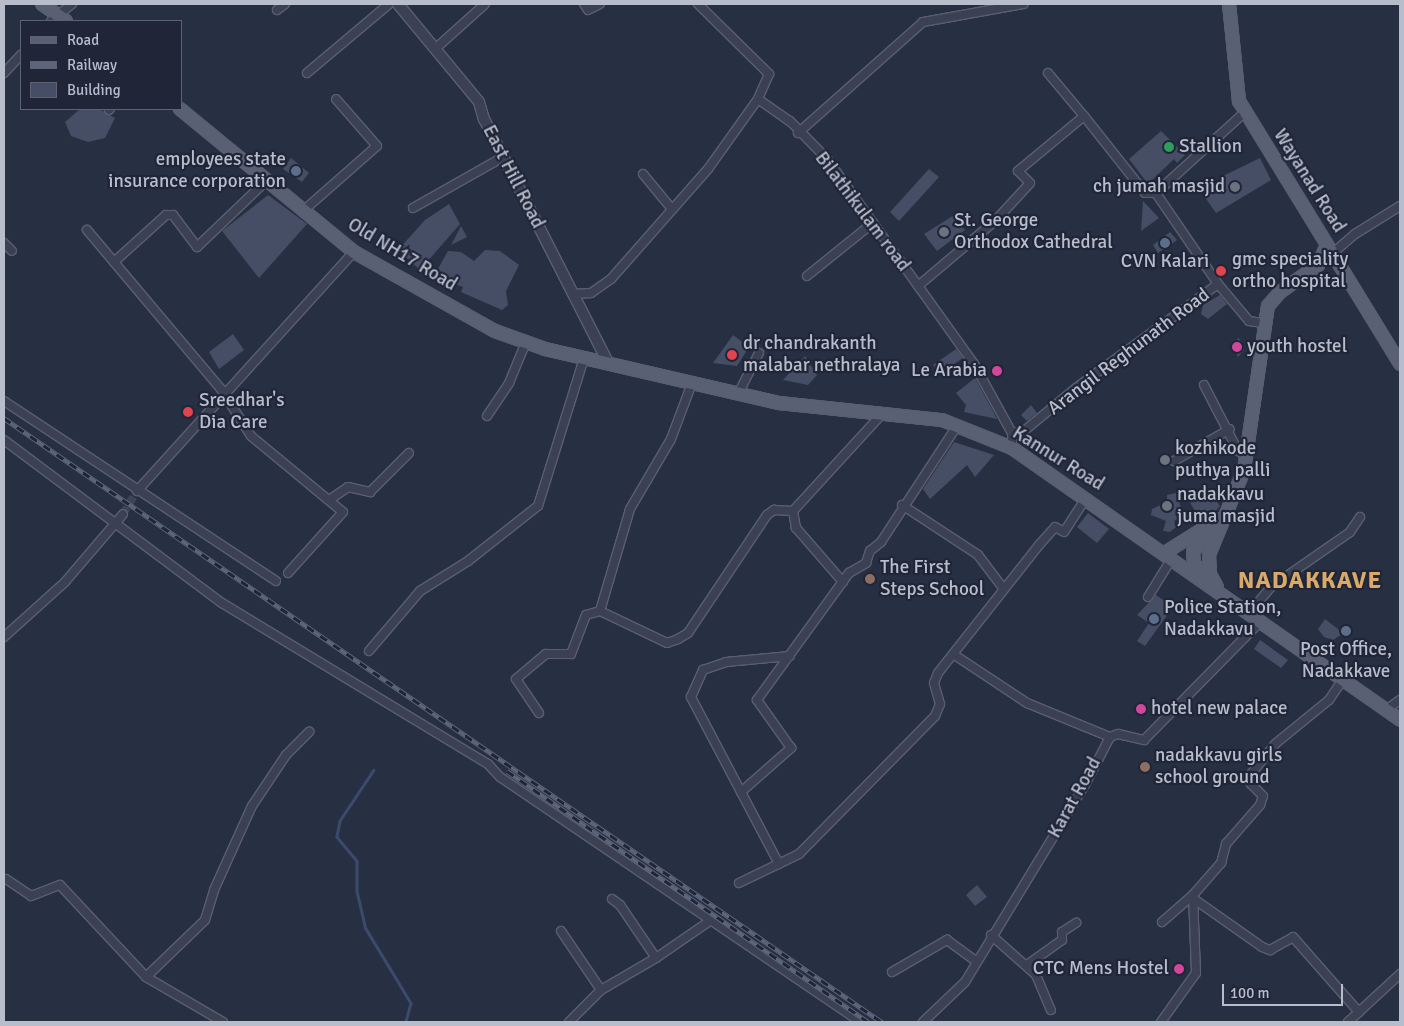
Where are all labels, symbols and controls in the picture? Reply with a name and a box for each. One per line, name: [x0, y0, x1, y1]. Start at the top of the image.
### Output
legend: [20, 20, 182, 110]
text: Road: [67, 31, 99, 49]
text: Railway: [67, 56, 117, 74]
text: Building: [67, 81, 121, 99]
street label: East Hill Road: [477, 121, 549, 233]
street label: Wayanad Road: [1268, 125, 1350, 237]
place label: Stallion: [1179, 136, 1242, 158]
marker: Stallion: [1163, 141, 1175, 153]
street label: Bilathikulam road: [810, 148, 914, 276]
place label: employees state insurance corporation: [108, 149, 286, 193]
marker: employees state insurance corporation: [290, 165, 302, 177]
place label: ch jumah masjid: [1093, 176, 1225, 198]
marker: ch jumah masjid: [1229, 181, 1241, 193]
place label: St. George Orthodox Cathedral: [954, 210, 1113, 254]
street label: Old NH17 Road: [343, 213, 461, 297]
marker: St. George Orthodox Cathedral: [938, 226, 950, 238]
marker: CVN Kalari: [1159, 237, 1171, 249]
place label: gmc speciality ortho hospital: [1232, 249, 1348, 293]
place label: CVN Kalari: [1121, 251, 1209, 273]
marker: gmc speciality ortho hospital: [1214, 264, 1228, 278]
street label: Arangil Reghunath Road: [1044, 284, 1214, 420]
place label: dr chandrakanth malabar nethralaya: [743, 333, 900, 377]
place label: youth hostel: [1247, 336, 1347, 358]
marker: youth hostel: [1231, 341, 1243, 353]
marker: dr chandrakanth malabar nethralaya: [725, 348, 739, 362]
place label: Le Arabia: [911, 360, 987, 382]
marker: Le Arabia: [991, 365, 1003, 377]
place label: Sreedhar's Dia Care: [199, 390, 284, 434]
marker: Sreedhar's Dia Care: [181, 405, 195, 419]
street label: Kannur Road: [1008, 422, 1108, 496]
place label: kozhikode puthya palli: [1175, 438, 1270, 482]
marker: kozhikode puthya palli: [1159, 454, 1171, 466]
place label: nadakkavu juma masjid: [1177, 484, 1275, 528]
marker: nadakkavu juma masjid: [1161, 500, 1173, 512]
place label: The First Steps School: [880, 557, 984, 601]
district label: NADAKKAVE: [1237, 567, 1383, 595]
marker: The First Steps School: [864, 573, 876, 585]
place label: Police Station, Nadakkavu: [1164, 597, 1281, 641]
marker: Police Station, Nadakkavu: [1148, 613, 1160, 625]
marker: Post Office, Nadakkave: [1340, 625, 1352, 637]
place label: Post Office, Nadakkave: [1300, 639, 1392, 683]
place label: hotel new palace: [1151, 698, 1288, 720]
marker: hotel new palace: [1135, 703, 1147, 715]
place label: nadakkavu girls school ground: [1155, 745, 1282, 789]
street label: Karat Road: [1044, 754, 1106, 842]
marker: nadakkavu girls school ground: [1139, 761, 1151, 773]
place label: CTC Mens Hostel: [1033, 958, 1169, 980]
marker: CTC Mens Hostel: [1173, 963, 1185, 975]
scale bar: [1224, 974, 1345, 1006]
text: 100 m: [1230, 984, 1270, 1002]

